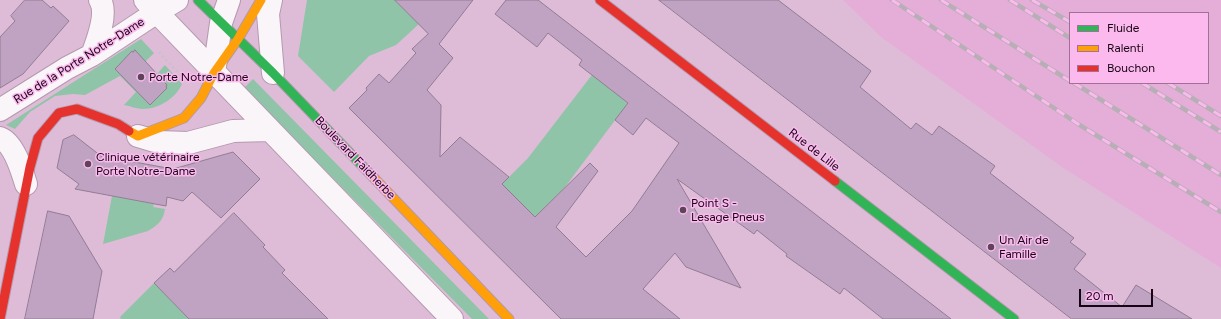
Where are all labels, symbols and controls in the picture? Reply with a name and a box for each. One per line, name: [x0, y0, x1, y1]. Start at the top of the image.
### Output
legend: [1069, 12, 1209, 84]
street label: Rue de la Porte Notre-Dame: [11, 15, 147, 107]
text: Fluide: [1107, 21, 1139, 35]
text: Ralenti: [1107, 41, 1144, 55]
text: Bouchon: [1107, 61, 1155, 75]
place label: Porte Notre-Dame: [149, 70, 248, 84]
marker: Porte Notre-Dame: [136, 72, 146, 82]
street label: Boulevard Faidherbe: [312, 114, 398, 202]
street label: Rue de Lille: [785, 126, 843, 174]
place label: Clinique vétérinaire Porte Notre-Dame: [96, 150, 199, 178]
marker: Clinique vétérinaire Porte Notre-Dame: [83, 159, 93, 169]
place label: Point S - Lesage Pneus: [691, 196, 764, 224]
marker: Point S - Lesage Pneus: [678, 205, 688, 215]
place label: Un Air de Famille: [999, 233, 1049, 261]
marker: Un Air de Famille: [986, 242, 996, 252]
scale bar: [1081, 281, 1155, 307]
text: 20 m: [1086, 289, 1114, 303]

